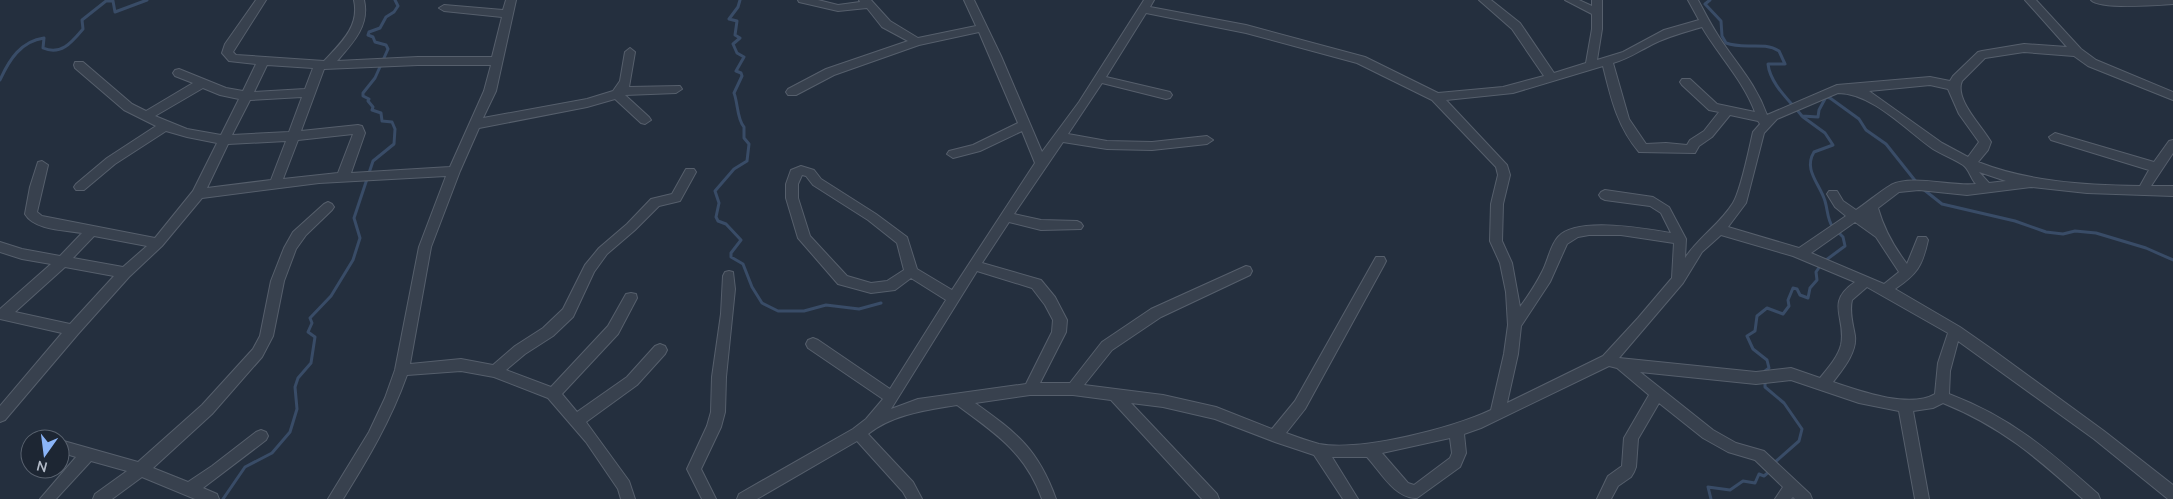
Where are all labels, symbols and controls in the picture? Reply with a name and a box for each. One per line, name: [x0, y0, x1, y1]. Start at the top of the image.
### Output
north arrow: [20, 429, 70, 479]
text: N: [35, 456, 49, 477]

